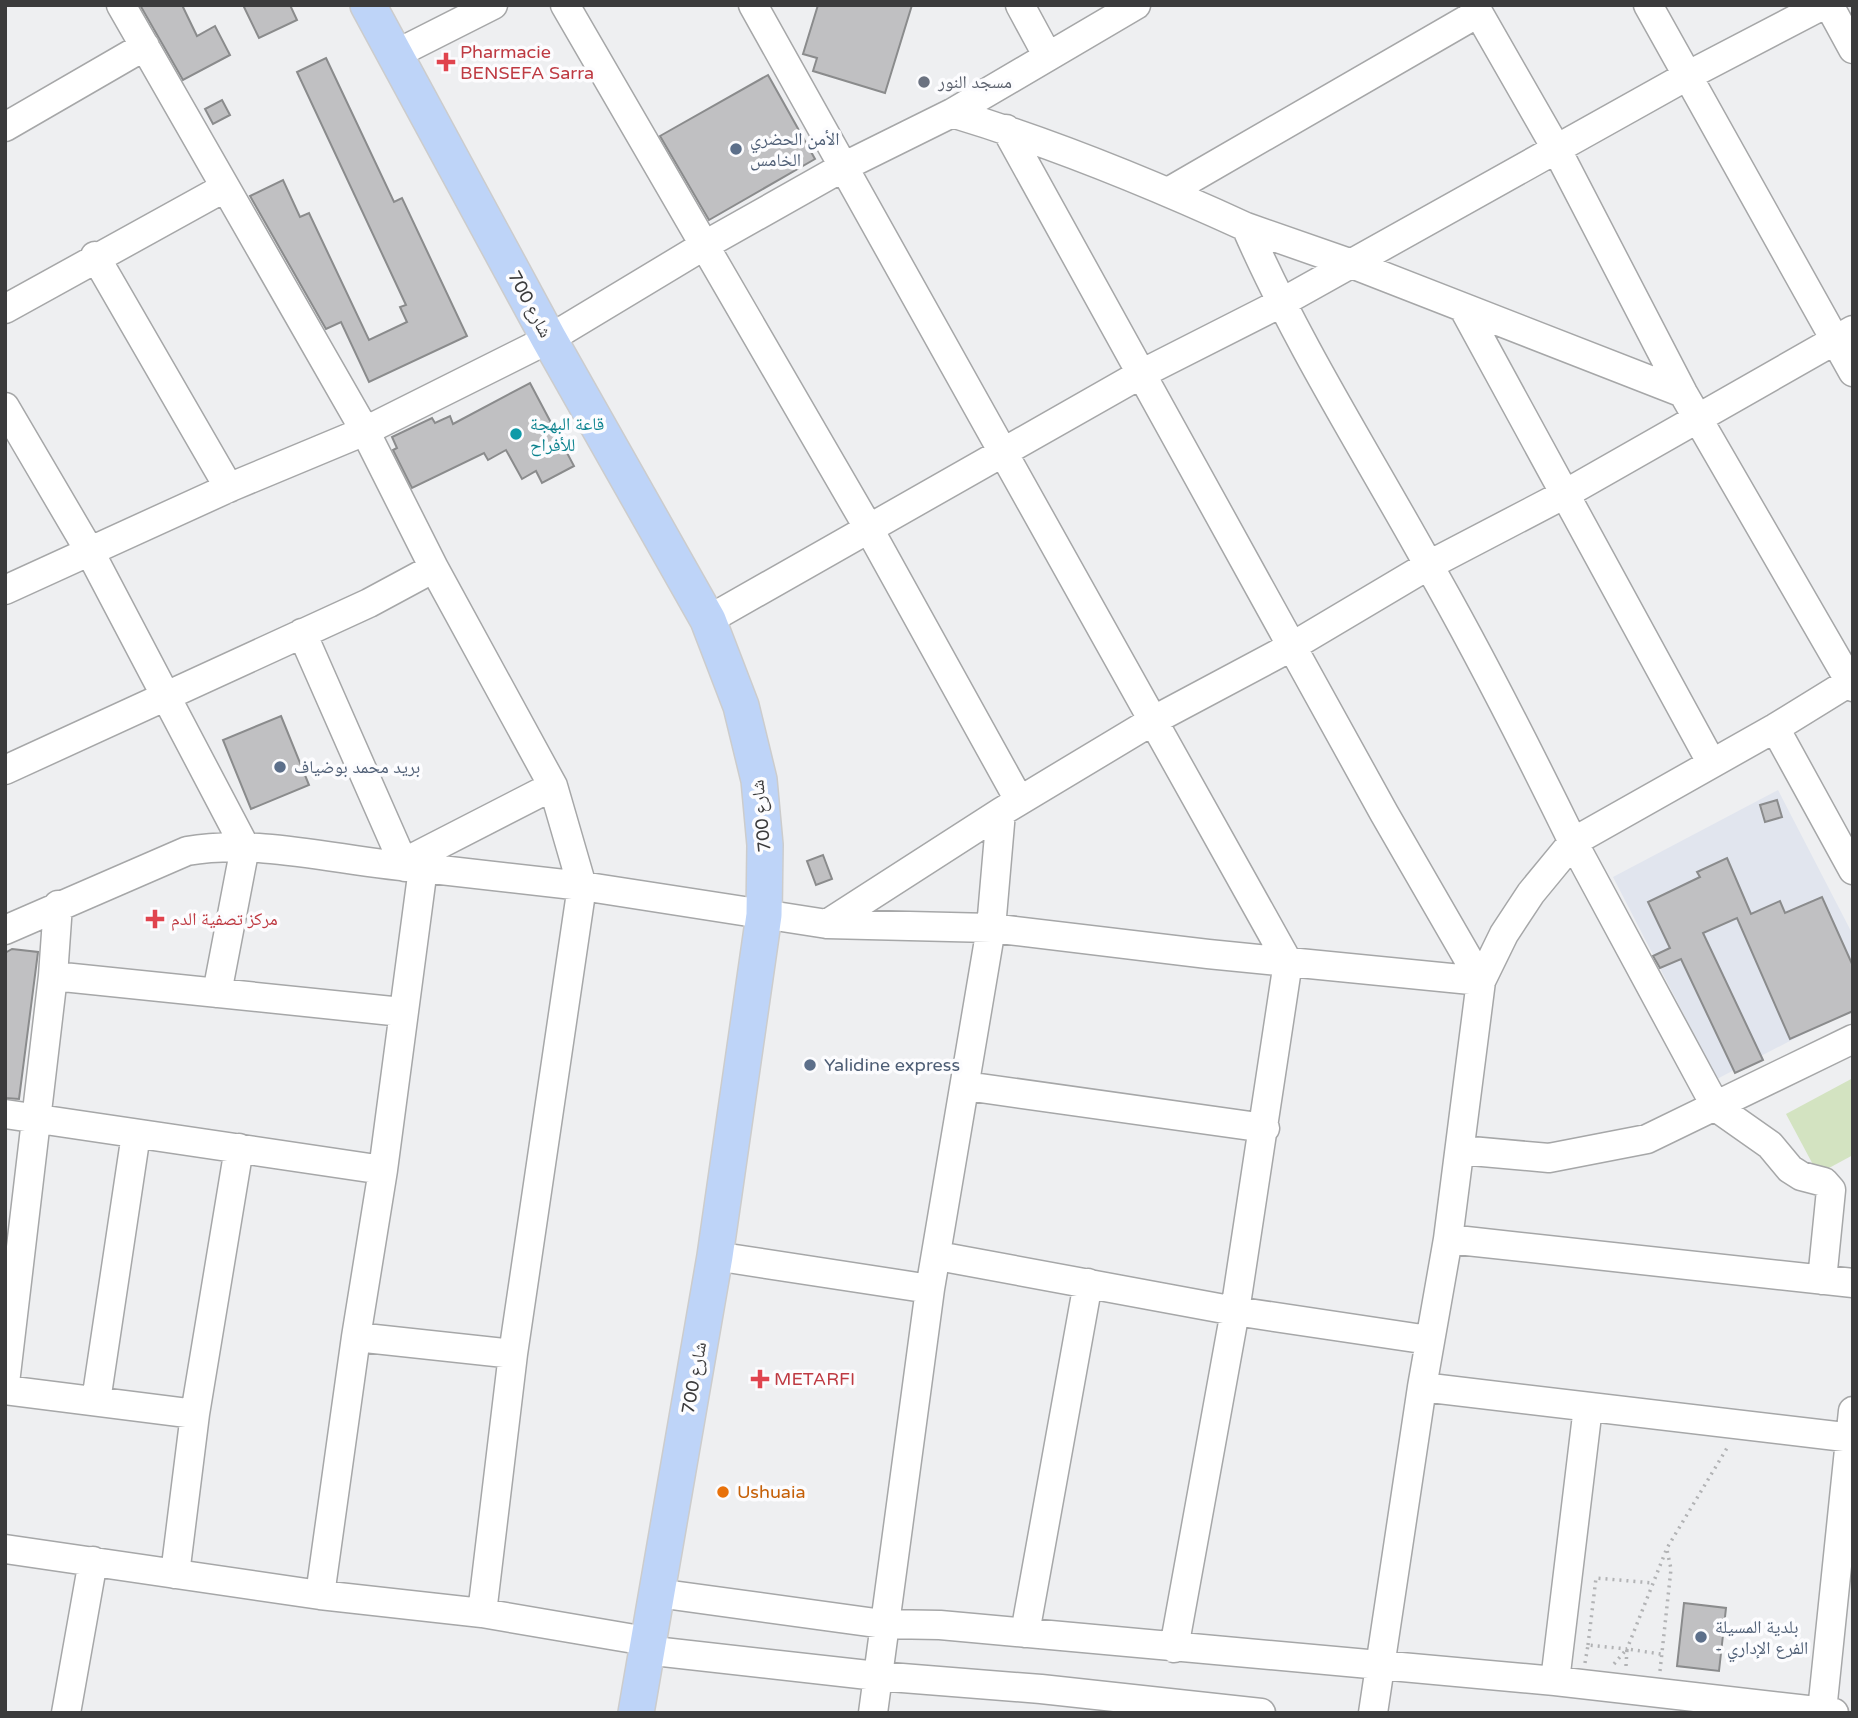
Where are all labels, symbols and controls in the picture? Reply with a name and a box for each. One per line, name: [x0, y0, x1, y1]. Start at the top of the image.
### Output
place label: Pharmacie BENSEFA Sarra: [460, 41, 594, 84]
marker: Pharmacie BENSEFA Sarra: [438, 54, 454, 70]
place label: مسجد النور: [937, 71, 1012, 93]
marker: مسجد النور: [916, 74, 932, 90]
place label: الأمن الحضري الخامس: [750, 128, 840, 171]
marker: الأمن الحضري الخامس: [728, 141, 744, 157]
street label: شارع 700: [503, 267, 557, 341]
place label: قاعة البهجة للأفراح: [530, 413, 604, 457]
marker: قاعة البهجة للأفراح: [508, 426, 524, 442]
place label: بريد محمد بوضياف: [294, 756, 420, 778]
marker: بريد محمد بوضياف: [272, 759, 288, 775]
street label: شارع 700: [746, 779, 776, 853]
place label: مركز تصفية الدم: [171, 908, 278, 931]
marker: مركز تصفية الدم: [145, 909, 165, 929]
place label: Yalidine express: [824, 1054, 960, 1076]
marker: Yalidine express: [802, 1057, 818, 1073]
street label: شارع 700: [677, 1340, 711, 1416]
place label: METARFI: [774, 1368, 855, 1390]
marker: METARFI: [752, 1371, 768, 1387]
place label: Ushuaia: [737, 1481, 806, 1503]
marker: Ushuaia: [715, 1484, 731, 1500]
place label: بلدية المسيلة - الفرع الإداري: [1715, 1616, 1808, 1663]
marker: بلدية المسيلة - الفرع الإداري: [1693, 1629, 1709, 1645]

